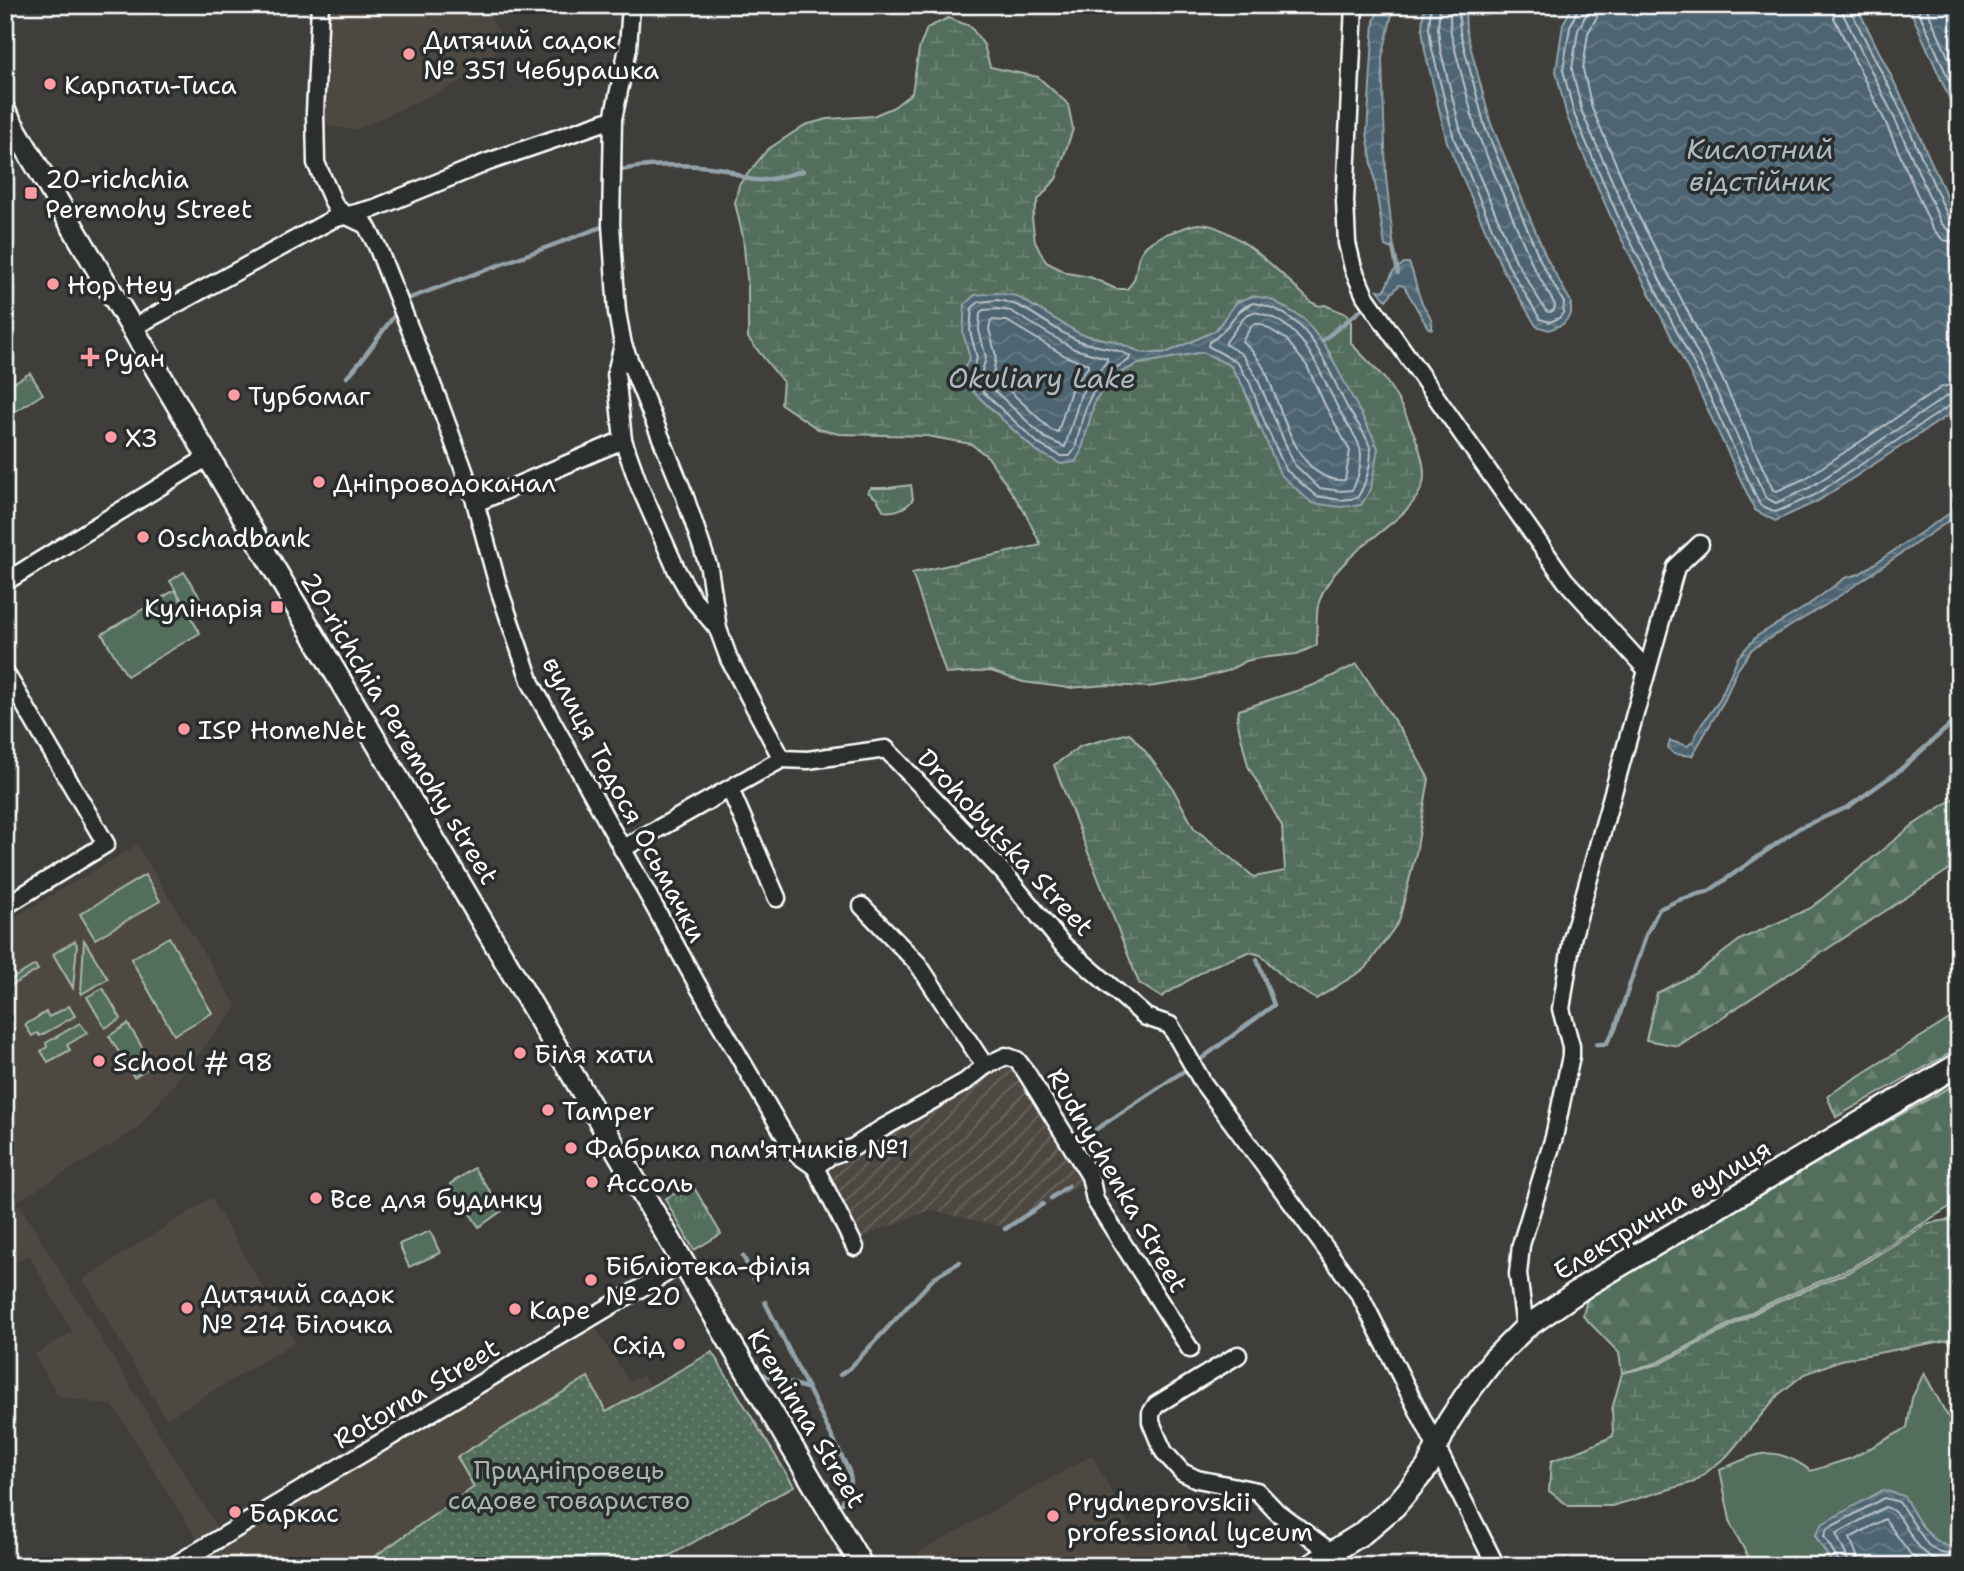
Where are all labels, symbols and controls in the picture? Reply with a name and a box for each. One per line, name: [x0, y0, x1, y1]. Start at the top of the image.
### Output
place label: Дитячий садок № 351 Чебурашка: [423, 22, 659, 87]
marker: Дитячий садок № 351 Чебурашка: [401, 46, 417, 62]
place label: Карпати-Тиса: [64, 67, 237, 102]
marker: Карпати-Тиса: [42, 76, 58, 92]
water label: Кислотний відстійник: [1686, 130, 1834, 200]
place label: 20-richchia Peremohy Street: [45, 161, 252, 226]
marker: 20-richchia Peremohy Street: [23, 185, 39, 201]
place label: Hop Hey: [67, 267, 173, 302]
marker: Hop Hey: [45, 276, 61, 292]
place label: Руан: [104, 340, 165, 375]
marker: Руан: [82, 349, 98, 365]
water label: Okuliary Lake: [948, 359, 1136, 397]
place label: Турбомаг: [248, 378, 371, 413]
marker: Турбомаг: [226, 387, 242, 403]
place label: ХЗ: [125, 420, 157, 455]
marker: ХЗ: [103, 429, 119, 445]
place label: Дніпроводоканал: [333, 465, 557, 500]
marker: Дніпроводоканал: [311, 474, 327, 490]
place label: Oschadbank: [157, 520, 311, 555]
marker: Oschadbank: [135, 529, 151, 545]
street label: 20-richchia Peremohy street: [293, 565, 507, 891]
place label: Кулінарія: [144, 590, 263, 625]
marker: Кулінарія: [269, 599, 285, 615]
street label: вулиця Тодося Осьмачки: [535, 650, 715, 948]
place label: ISP HomeNet: [198, 712, 367, 747]
marker: ISP HomeNet: [176, 721, 192, 737]
street label: Drohobytska Street: [910, 741, 1102, 943]
place label: Біля хати: [534, 1036, 654, 1071]
place label: School # 98: [113, 1044, 273, 1079]
marker: Біля хати: [512, 1045, 528, 1061]
marker: School # 98: [91, 1053, 107, 1069]
street label: Rudnychenka Street: [1039, 1061, 1197, 1299]
place label: Tamper: [562, 1093, 655, 1128]
marker: Tamper: [540, 1102, 556, 1118]
street label: Електрична вулиця: [1547, 1130, 1777, 1288]
place label: Фабрика пам'ятників №1: [585, 1131, 909, 1166]
marker: Фабрика пам'ятників №1: [563, 1140, 579, 1156]
place label: Ассоль: [606, 1165, 693, 1200]
marker: Ассоль: [584, 1174, 600, 1190]
place label: Все для будинку: [330, 1181, 543, 1216]
marker: Все для будинку: [308, 1190, 324, 1206]
place label: Бібліотека-філія № 20: [605, 1248, 811, 1313]
marker: Бібліотека-філія № 20: [583, 1272, 599, 1288]
place label: Дитячий садок № 214 Білочка: [201, 1276, 394, 1341]
place label: Каре: [529, 1292, 591, 1327]
marker: Дитячий садок № 214 Білочка: [179, 1300, 195, 1316]
marker: Каре: [507, 1301, 523, 1317]
street label: Kreminna Street: [740, 1322, 874, 1514]
place label: Схід: [613, 1327, 666, 1362]
street label: Rotorna Street: [327, 1330, 505, 1456]
marker: Схід: [671, 1336, 687, 1352]
park label: Придніпровець садове товариство: [448, 1452, 690, 1517]
place label: Prydneprovskii professional lyceum: [1067, 1484, 1313, 1549]
place label: Баркас: [249, 1495, 339, 1530]
marker: Баркас: [227, 1504, 243, 1520]
marker: Prydneprovskii professional lyceum: [1045, 1508, 1061, 1524]

